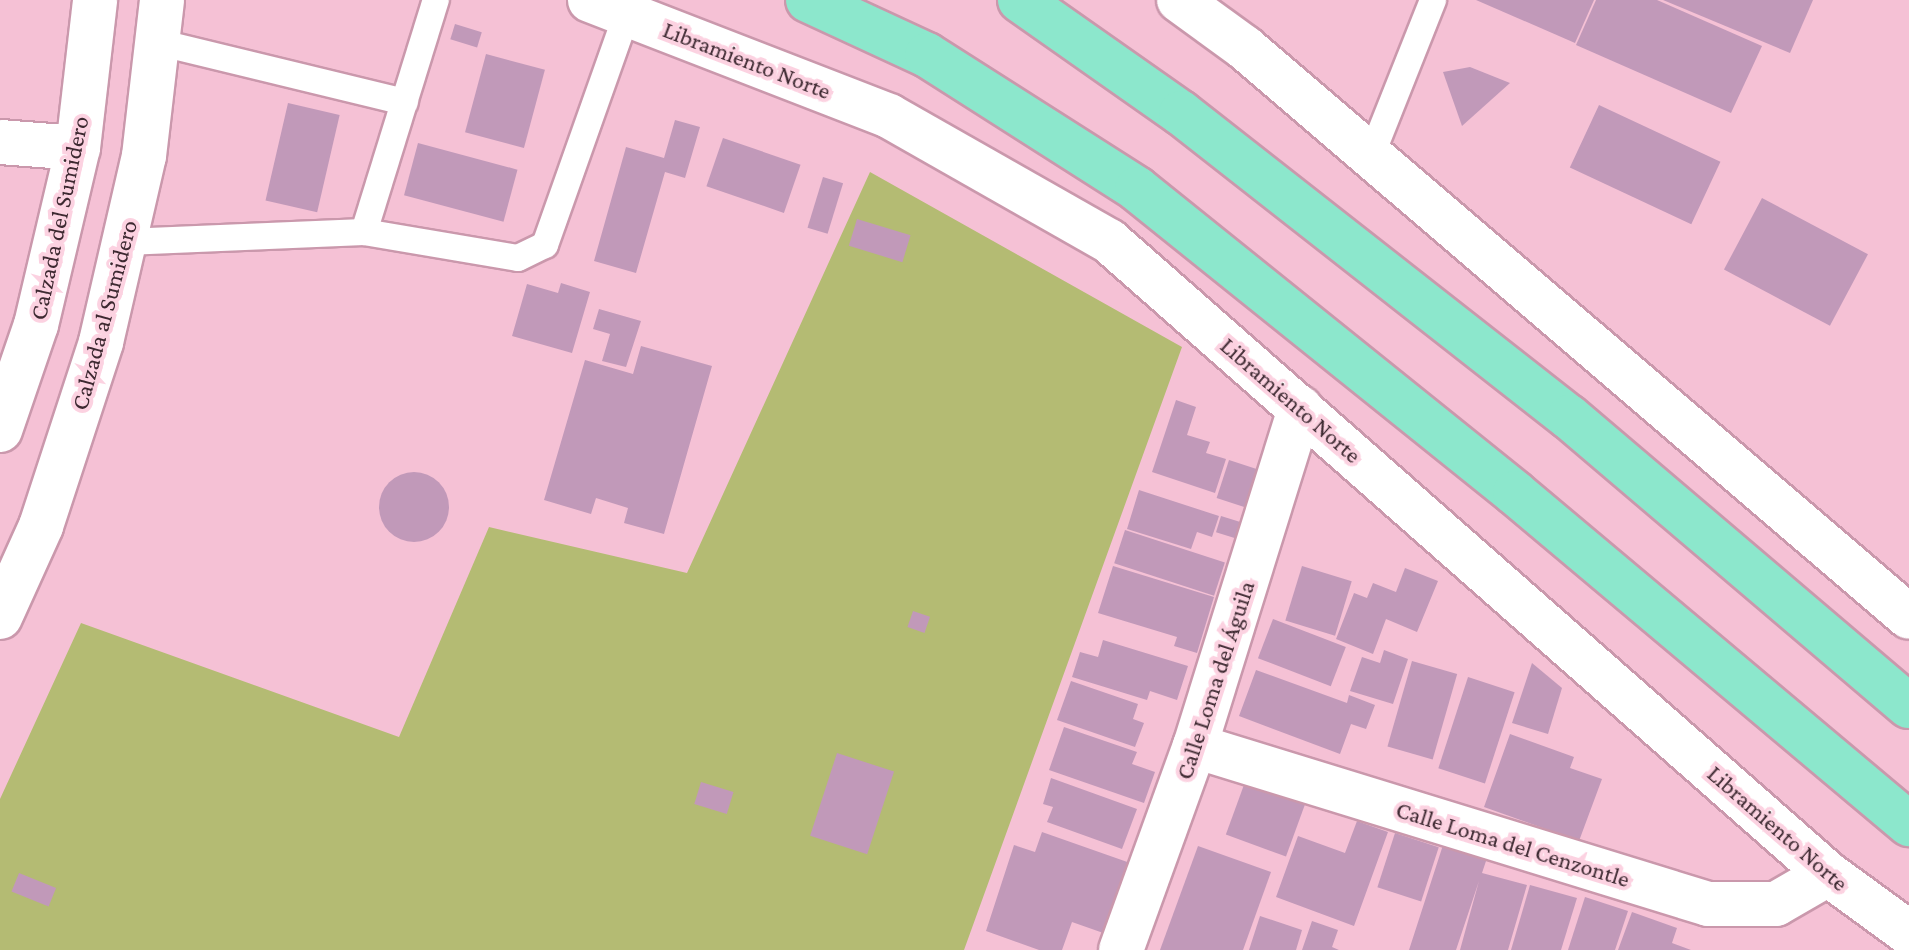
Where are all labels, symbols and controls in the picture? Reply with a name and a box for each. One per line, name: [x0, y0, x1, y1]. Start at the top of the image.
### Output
street label: Libramiento Norte: [659, 15, 835, 105]
street label: Calzada del Sumidero: [23, 113, 95, 323]
street label: Calzada al Sumidero: [65, 217, 143, 413]
street label: Libramiento Norte: [1215, 331, 1367, 469]
street label: Calle Loma del Águila: [1169, 577, 1261, 783]
street label: Libramiento Norte: [1702, 759, 1854, 897]
street label: Calle Loma del Cenzontle: [1393, 795, 1633, 893]

